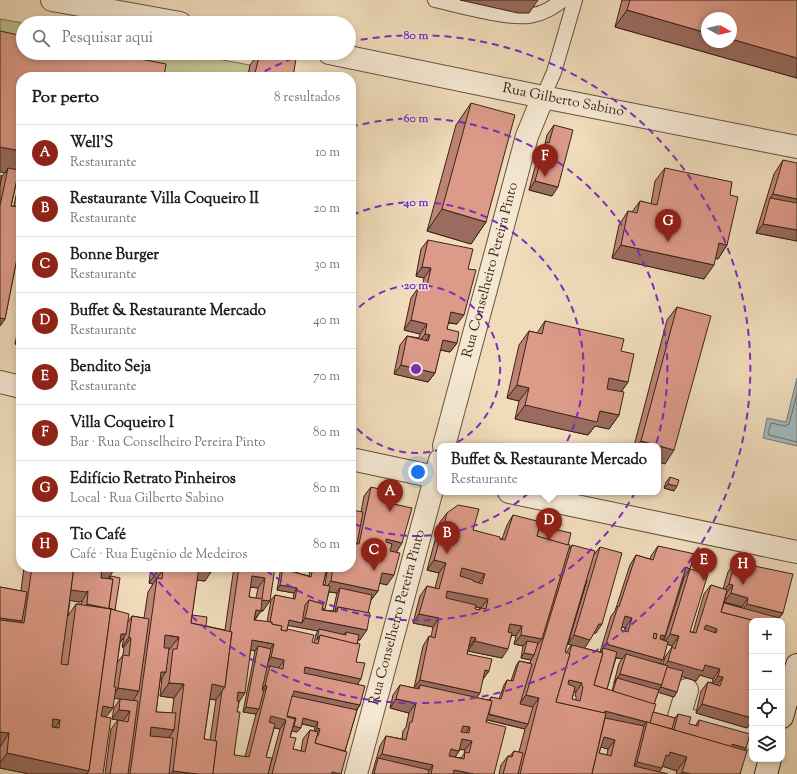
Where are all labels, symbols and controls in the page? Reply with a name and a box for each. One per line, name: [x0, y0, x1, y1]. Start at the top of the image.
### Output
north arrow: [701, 12, 737, 48]
search box: [16, 16, 356, 60]
icon: search: [30, 27, 52, 49]
text: 80 m: [404, 27, 428, 45]
text: Pesquisar aqui: [62, 28, 153, 49]
street label: Rua Gilberto Sabino: [501, 79, 626, 123]
text: Por perto: [32, 86, 99, 110]
text: 8 resultados: [274, 89, 340, 107]
text: 60 m: [404, 110, 428, 128]
text: Well'S: [70, 133, 113, 154]
text: A: [40, 144, 50, 162]
text: 10 m: [315, 144, 340, 162]
pin: F: [532, 144, 558, 177]
text: Restaurante: [70, 154, 137, 172]
street label: Rua Conselheiro Pereira Pinto: [458, 180, 524, 360]
text: Restaurante Villa Coqueiro II: [70, 189, 259, 210]
text: 40 m: [403, 194, 428, 212]
text: B: [41, 200, 49, 218]
text: 20 m: [314, 200, 340, 218]
pin: G: [655, 209, 681, 242]
text: Restaurante: [70, 210, 137, 228]
text: Bonne Burger: [70, 245, 159, 266]
text: C: [40, 256, 50, 274]
text: 30 m: [314, 256, 340, 274]
text: Restaurante: [70, 266, 137, 284]
text: 20 m: [404, 277, 428, 295]
text: Buffet & Restaurante Mercado: [70, 301, 266, 322]
text: D: [40, 312, 50, 330]
text: 40 m: [313, 312, 340, 330]
text: Restaurante: [70, 322, 137, 340]
text: Bendito Seja: [70, 357, 151, 378]
centre of rings: [409, 362, 423, 376]
text: E: [41, 368, 49, 386]
text: 70 m: [313, 368, 340, 386]
text: Restaurante: [70, 378, 137, 396]
text: Villa Coqueiro I: [70, 413, 174, 434]
text: F: [41, 424, 49, 442]
text: 80 m: [313, 424, 340, 442]
text: Bar · Rua Conselheiro Pereira Pinto: [70, 434, 265, 452]
popup: [437, 443, 661, 495]
text: Buffet & Restaurante Mercado: [451, 450, 647, 471]
your location: [408, 462, 428, 482]
text: Edifício Retrato Pinheiros: [70, 469, 236, 490]
text: Restaurante: [451, 471, 518, 489]
pin: A: [377, 479, 403, 512]
text: G: [40, 480, 50, 498]
text: 80 m: [313, 480, 340, 498]
text: Local · Rua Gilberto Sabino: [70, 490, 224, 508]
pin: D: [536, 508, 562, 541]
pin: B: [434, 521, 460, 554]
text: Tio Café: [70, 525, 126, 546]
street label: Rua Conselheiro Pereira Pinto: [367, 528, 429, 706]
text: H: [40, 536, 50, 554]
text: 80 m: [313, 536, 340, 554]
pin: C: [361, 538, 387, 571]
text: Café · Rua Eugênio de Medeiros: [70, 546, 247, 564]
pin: E: [691, 548, 717, 581]
pin: H: [730, 552, 756, 585]
map controls: [749, 618, 785, 762]
button: +: [749, 618, 785, 654]
button: −: [749, 654, 785, 690]
button: locate: [749, 690, 785, 726]
button: layers: [749, 726, 785, 762]

